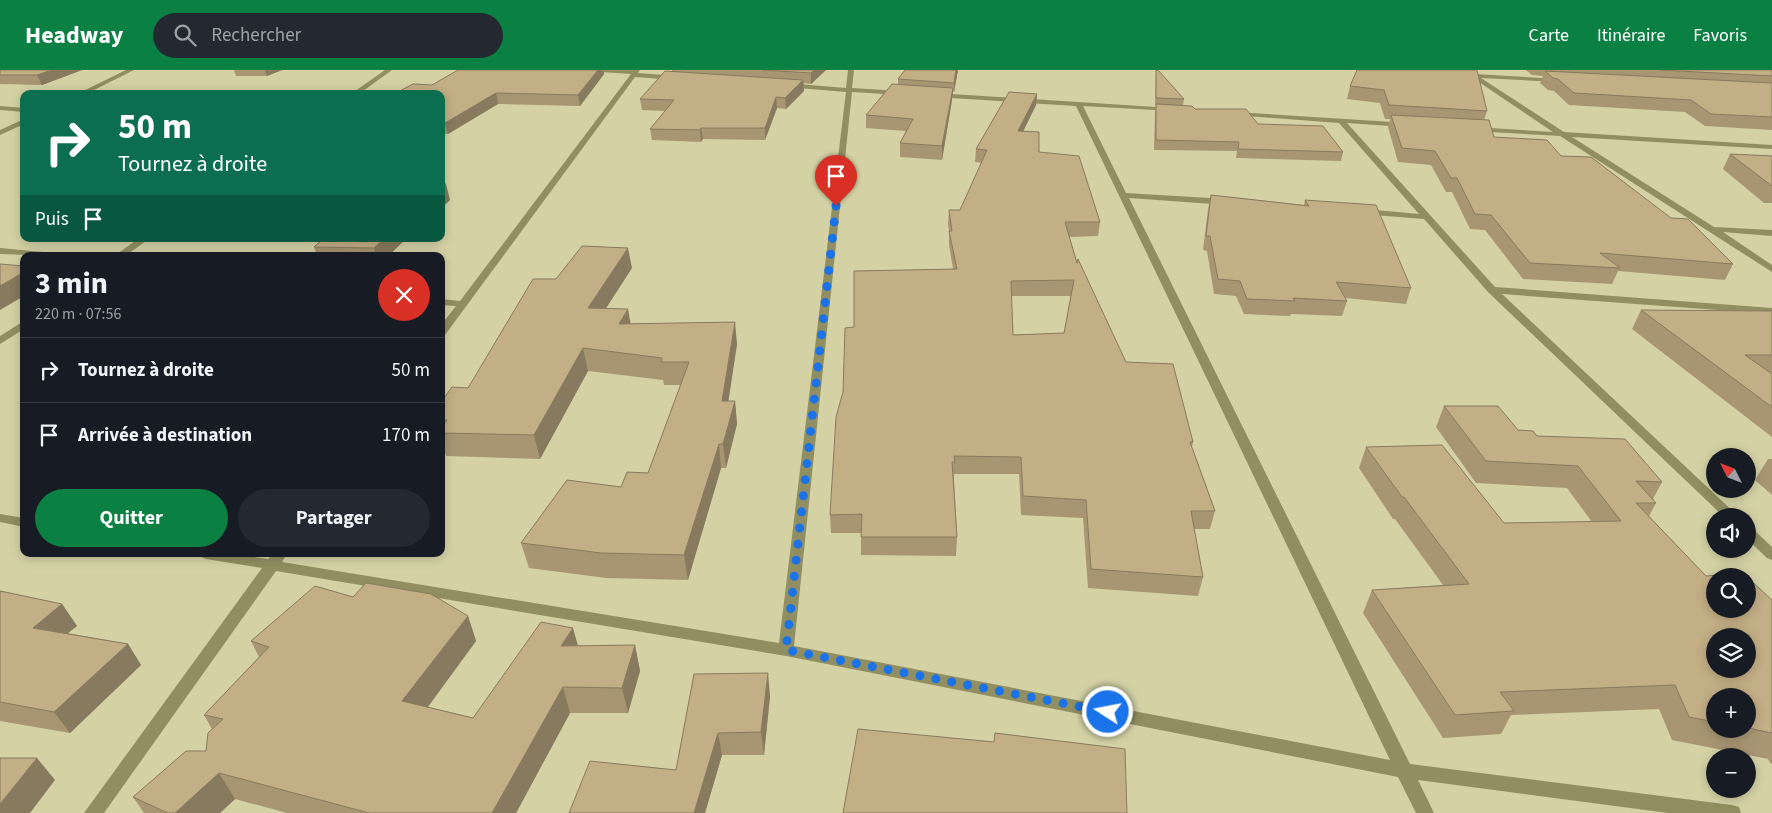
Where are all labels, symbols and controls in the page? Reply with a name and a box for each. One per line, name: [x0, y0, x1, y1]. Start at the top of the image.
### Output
search box: [153, 13, 503, 58]
text: Headway: [25, 18, 123, 53]
icon: search: [171, 21, 199, 49]
text: Rechercher: [211, 22, 301, 49]
text: Carte: [1529, 23, 1569, 48]
text: Itinéraire: [1597, 23, 1665, 48]
text: Favoris: [1693, 23, 1747, 48]
text: 50 m: [118, 102, 192, 152]
icon: right: [35, 110, 100, 175]
text: Tournez à droite: [118, 148, 267, 180]
pin: [815, 155, 857, 206]
icon: arrive: [822, 162, 850, 190]
icon: arrive: [79, 205, 107, 233]
text: Puis: [35, 206, 69, 233]
text: 3 min: [35, 262, 108, 305]
button: close: [378, 269, 430, 321]
text: 220 m · 07:56: [35, 303, 122, 325]
icon: right: [35, 356, 63, 384]
text: Tournez à droite: [78, 357, 214, 384]
text: 50 m: [392, 357, 430, 384]
icon: arrive: [35, 421, 63, 449]
text: Arrivée à destination: [78, 422, 252, 449]
text: 170 m: [382, 422, 430, 449]
north arrow: [1706, 448, 1756, 498]
map controls: [1706, 448, 1756, 798]
button: Quitter: [35, 489, 228, 547]
button: Partager: [238, 489, 430, 547]
button: sound: [1706, 508, 1756, 558]
button: search: [1706, 568, 1756, 618]
button: layers: [1706, 628, 1756, 678]
position arrow: [1081, 685, 1133, 737]
button: +: [1706, 688, 1756, 738]
button: −: [1706, 748, 1756, 798]

